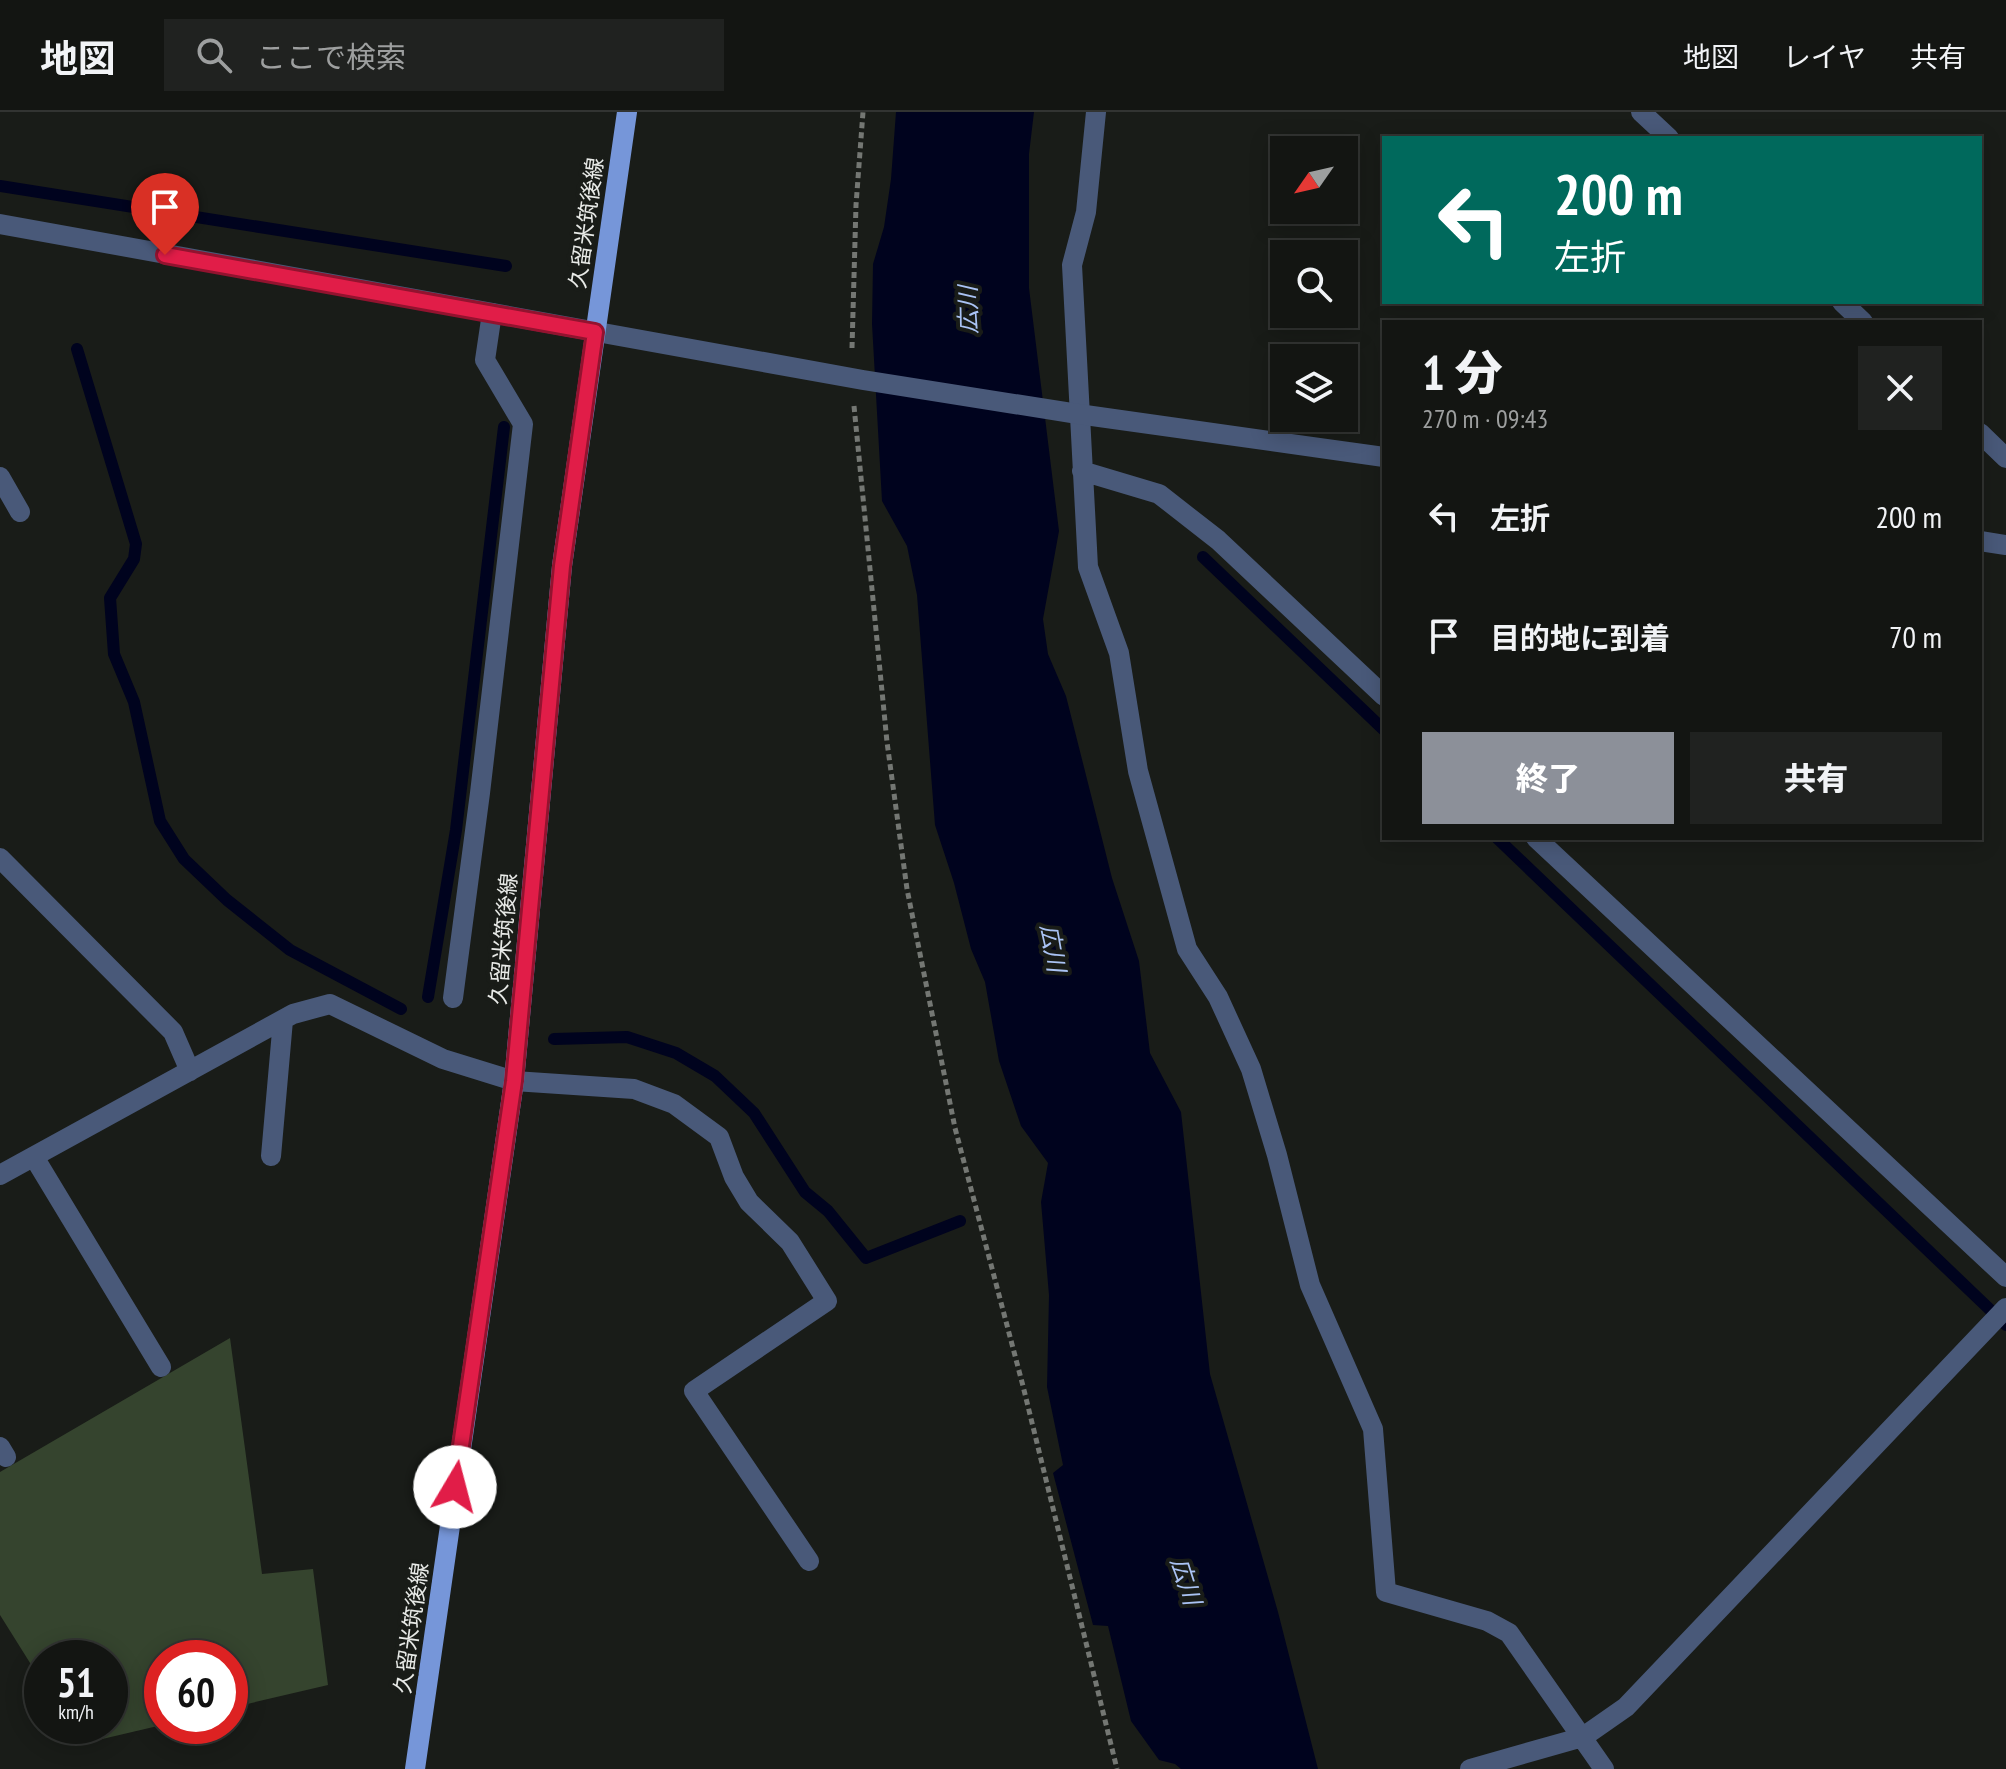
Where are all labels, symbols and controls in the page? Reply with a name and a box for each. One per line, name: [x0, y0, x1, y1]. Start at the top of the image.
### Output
search box: [164, 19, 724, 91]
text: 地図: [40, 33, 116, 82]
icon: search: [192, 33, 236, 77]
text: ここで検索: [256, 37, 406, 76]
text: 地図: [1683, 38, 1739, 75]
text: レイヤ: [1783, 38, 1866, 75]
text: 共有: [1910, 38, 1966, 75]
north arrow: [1270, 136, 1358, 224]
map controls: [1270, 136, 1358, 432]
street label: 久留米筑後線: [563, 156, 609, 290]
text: 200 m: [1554, 158, 1683, 230]
icon: left: [1422, 168, 1526, 272]
pin: [131, 173, 199, 255]
icon: arrive: [143, 185, 187, 229]
text: 左折: [1554, 233, 1626, 280]
button: search: [1270, 240, 1358, 328]
water label: 広川: [952, 283, 984, 334]
text: 1 分: [1422, 341, 1503, 403]
button: layers: [1270, 344, 1358, 432]
button: close: [1858, 346, 1942, 430]
text: 270 m · 09:43: [1422, 402, 1548, 435]
icon: left: [1422, 494, 1466, 538]
text: 200 m: [1876, 497, 1942, 536]
text: 左折: [1490, 498, 1550, 537]
icon: arrive: [1422, 614, 1466, 658]
text: 70 m: [1889, 617, 1942, 656]
text: 目的地に到着: [1490, 618, 1670, 657]
button: 終了: [1422, 732, 1674, 824]
button: 共有: [1690, 732, 1942, 824]
street label: 久留米筑後線: [483, 872, 523, 1006]
water label: 広川: [1034, 922, 1073, 977]
position arrow: [413, 1445, 497, 1529]
water label: 広川: [1164, 1553, 1209, 1611]
street label: 久留米筑後線: [388, 1561, 434, 1695]
speed limit sign: 60: [144, 1640, 248, 1744]
text: 51: [57, 1656, 95, 1708]
text: km/h: [58, 1699, 94, 1725]

